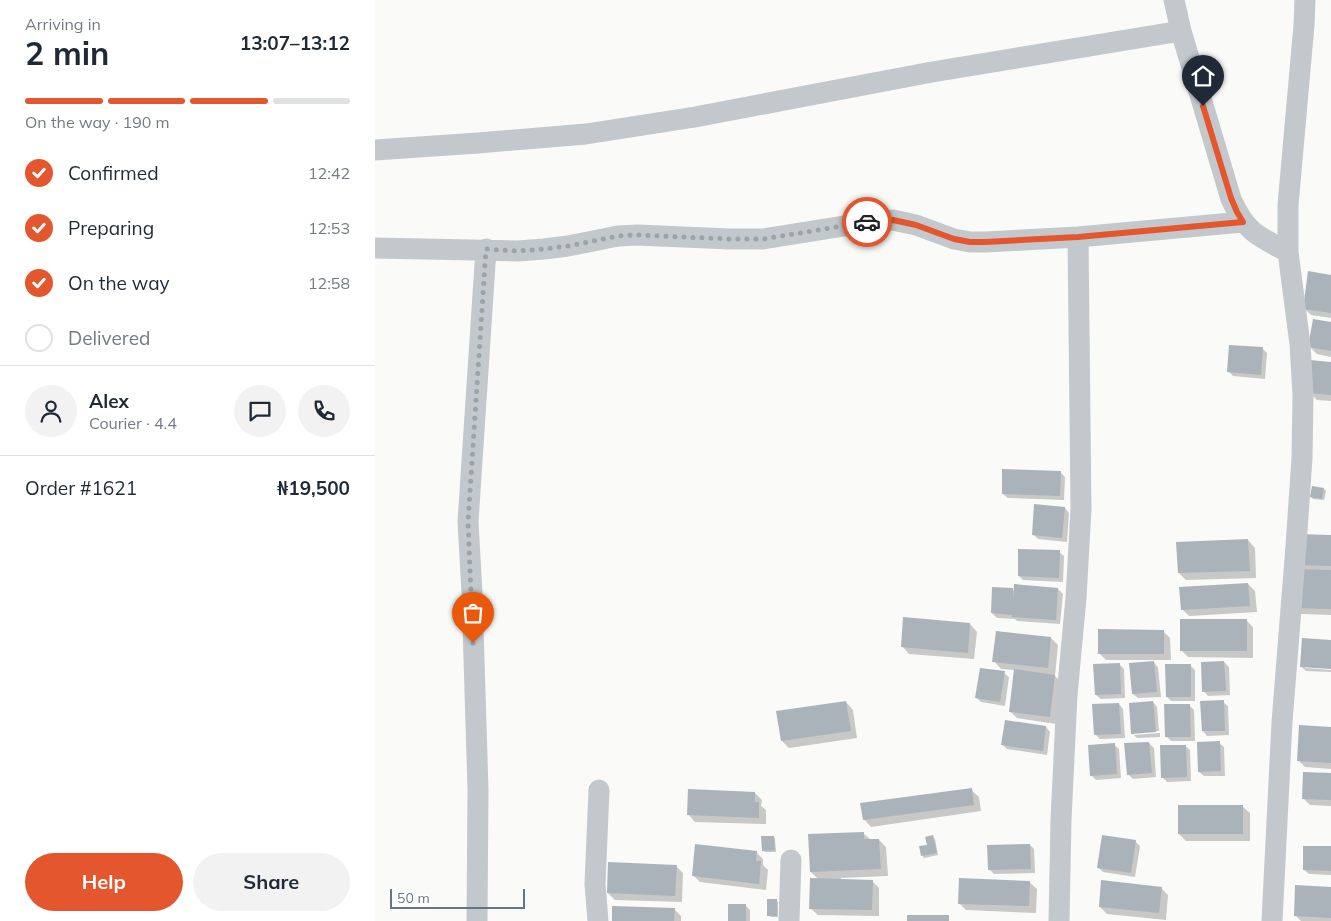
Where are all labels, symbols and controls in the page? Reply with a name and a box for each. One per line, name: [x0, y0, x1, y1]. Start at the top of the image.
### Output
text: Arriving in: [25, 14, 101, 34]
text: 13:07–13:12: [240, 31, 350, 55]
text: 2 min: [25, 33, 109, 73]
pin: [1182, 55, 1224, 106]
icon: home: [1189, 62, 1217, 90]
text: On the way · 190 m: [25, 112, 170, 132]
icon: check: [25, 159, 53, 187]
text: Confirmed: [68, 161, 159, 185]
text: 12:42: [308, 163, 350, 183]
courier: [842, 197, 892, 247]
icon: car: [853, 208, 881, 236]
icon: check: [25, 214, 53, 242]
text: Preparing: [68, 216, 154, 240]
text: 12:53: [308, 218, 350, 238]
icon: check: [25, 269, 53, 297]
text: On the way: [68, 271, 170, 295]
text: 12:58: [308, 273, 350, 293]
text: Delivered: [68, 326, 150, 350]
button: person: [25, 385, 77, 437]
button: chat: [234, 385, 286, 437]
button: phone: [298, 385, 350, 437]
text: Alex: [89, 389, 129, 413]
text: Courier · 4.4: [89, 413, 177, 433]
text: Order #1621: [25, 476, 137, 500]
text: ₦19,500: [277, 476, 350, 500]
pin: [452, 592, 494, 643]
icon: bag: [459, 599, 487, 627]
button: Help: [25, 853, 183, 911]
button: Share: [193, 853, 350, 911]
scale bar: [390, 886, 525, 909]
text: 50 m: [397, 889, 430, 907]

